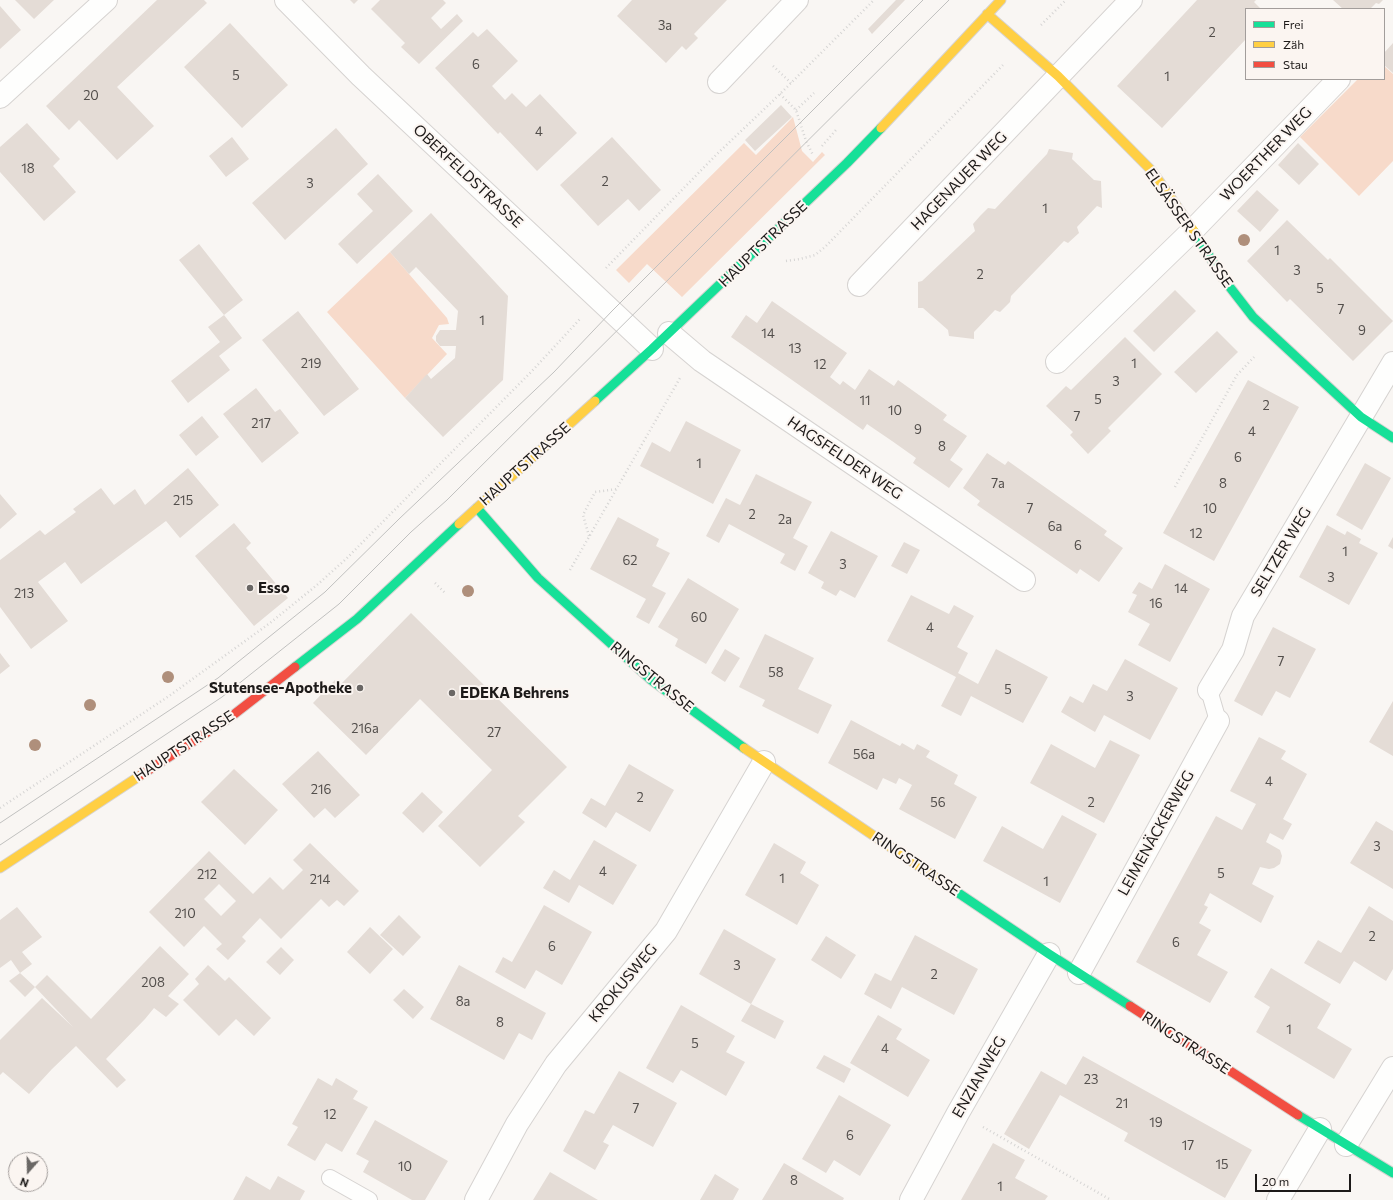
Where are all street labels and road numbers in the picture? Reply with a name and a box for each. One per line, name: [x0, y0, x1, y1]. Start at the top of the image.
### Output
street label: WOERTHER WEG: [1217, 103, 1315, 205]
street label: OBERFELDSTRASSE: [410, 121, 526, 231]
street label: HAGENAUER WEG: [907, 128, 1011, 234]
street label: ELSÄSSER STRASSE: [1141, 165, 1237, 291]
street label: HAUPTSTRASSE: [715, 197, 811, 291]
street label: HAGSFELDER WEG: [784, 413, 906, 503]
street label: HAUPTSTRASSE: [476, 418, 574, 510]
street label: SELTZER WEG: [1247, 504, 1315, 600]
street label: RINGSTRASSE: [607, 638, 697, 716]
street label: HAUPTSTRASSE: [130, 707, 238, 785]
street label: LEIMENÄCKERWEG: [1114, 767, 1198, 899]
street label: RINGSTRASSE: [869, 828, 963, 900]
street label: KROKUSWEG: [585, 940, 661, 1026]
street label: RINGSTRASSE: [1138, 1008, 1234, 1078]
street label: ENZIANWEG: [948, 1033, 1010, 1121]

